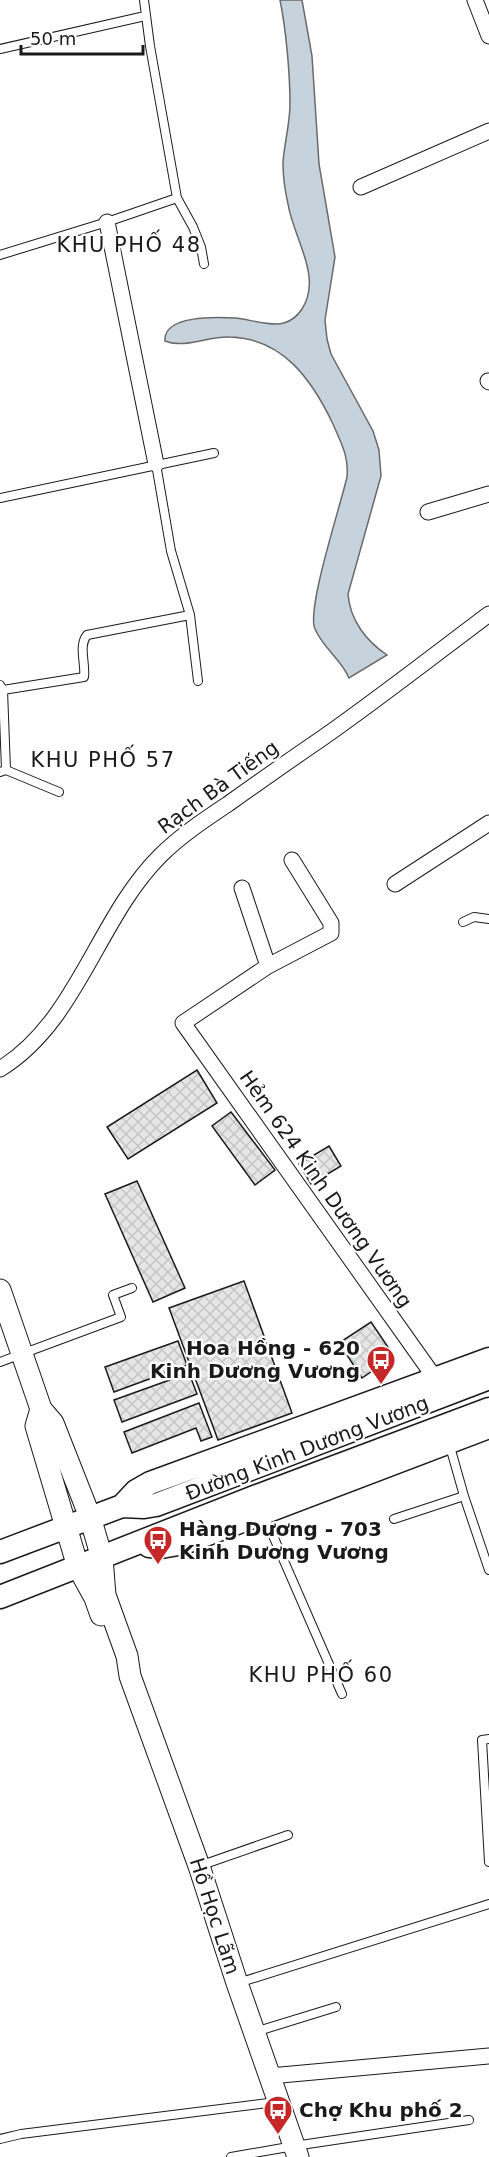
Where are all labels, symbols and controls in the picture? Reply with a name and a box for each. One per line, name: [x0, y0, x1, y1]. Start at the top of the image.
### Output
scale bar: [21, 18, 142, 56]
text: 50 m: [30, 28, 76, 49]
district label: KHU PHỐ 48: [57, 229, 202, 257]
street label: Rạch Bà Tiếng: [153, 735, 283, 839]
district label: KHU PHỐ 57: [31, 744, 176, 772]
street label: Hẻm 624 Kinh Dương Vương: [235, 1066, 417, 1312]
place label: Hoa Hồng - 620 Kinh Dương Vương: [150, 1336, 360, 1383]
bus stop icon: Hoa Hồng - 620 Kinh Dương Vương: [365, 1344, 397, 1386]
street label: Đường Kinh Dương Vương: [182, 1390, 432, 1506]
place label: Hàng Dương - 703 Kinh Dương Vương: [179, 1517, 389, 1564]
bus stop icon: Hàng Dương - 703 Kinh Dương Vương: [142, 1524, 174, 1566]
district label: KHU PHỐ 60: [249, 1659, 394, 1687]
street label: Hồ Học Lãm: [185, 1855, 245, 1977]
bus stop icon: Chợ Khu phố 2: [262, 2094, 294, 2136]
place label: Chợ Khu phố 2: [299, 2098, 463, 2122]

